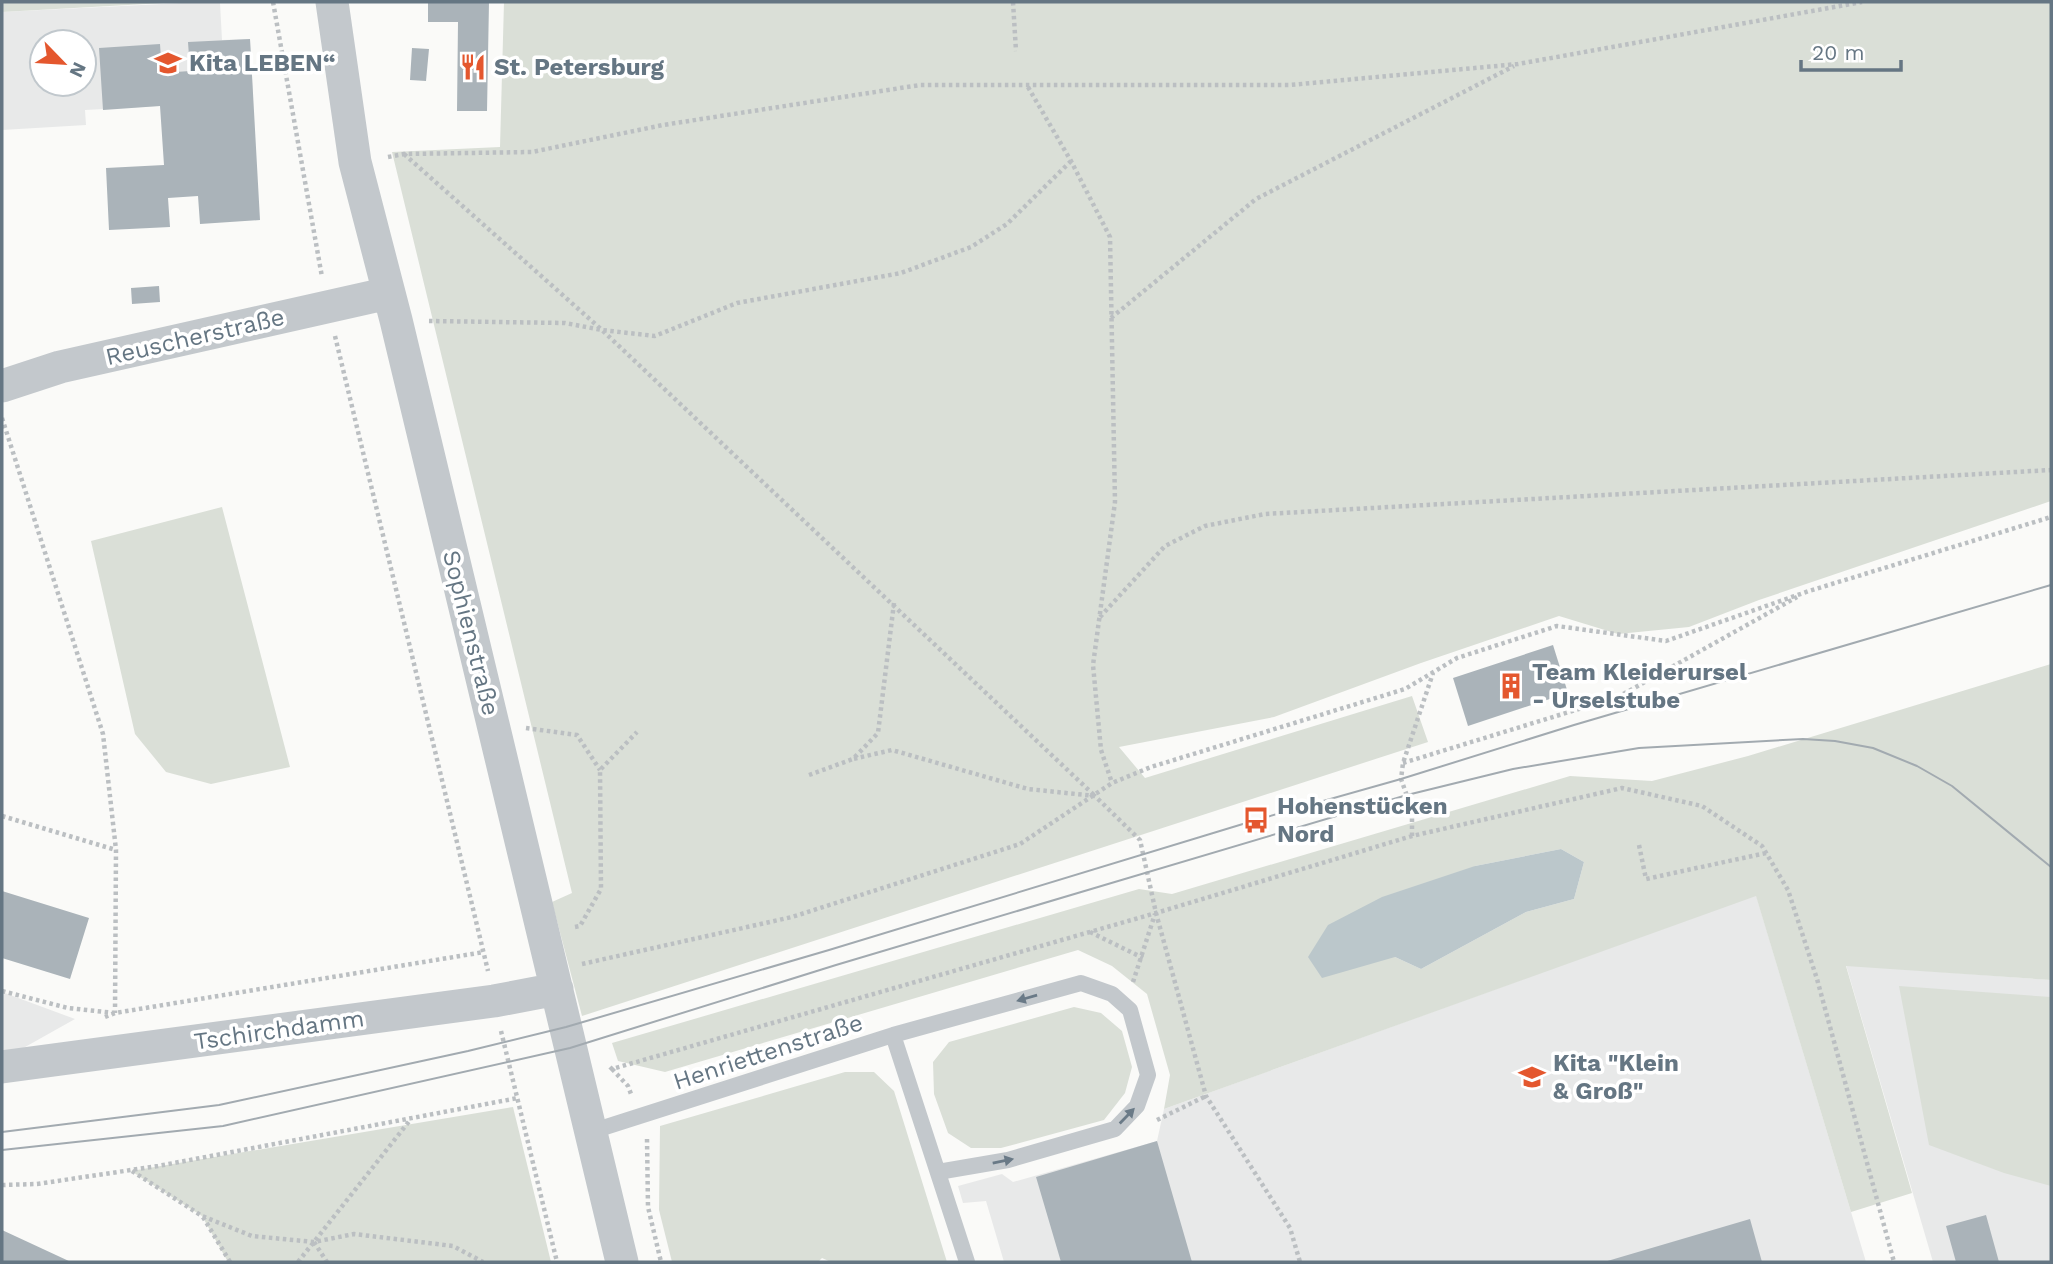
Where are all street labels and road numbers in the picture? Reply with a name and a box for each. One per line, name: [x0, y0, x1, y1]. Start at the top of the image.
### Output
street label: Reuscherstraße: [103, 303, 287, 371]
street label: Sophienstraße: [437, 548, 505, 718]
street label: Tschirchdamm: [192, 1004, 366, 1056]
street label: Henriettenstraße: [670, 1008, 866, 1096]

